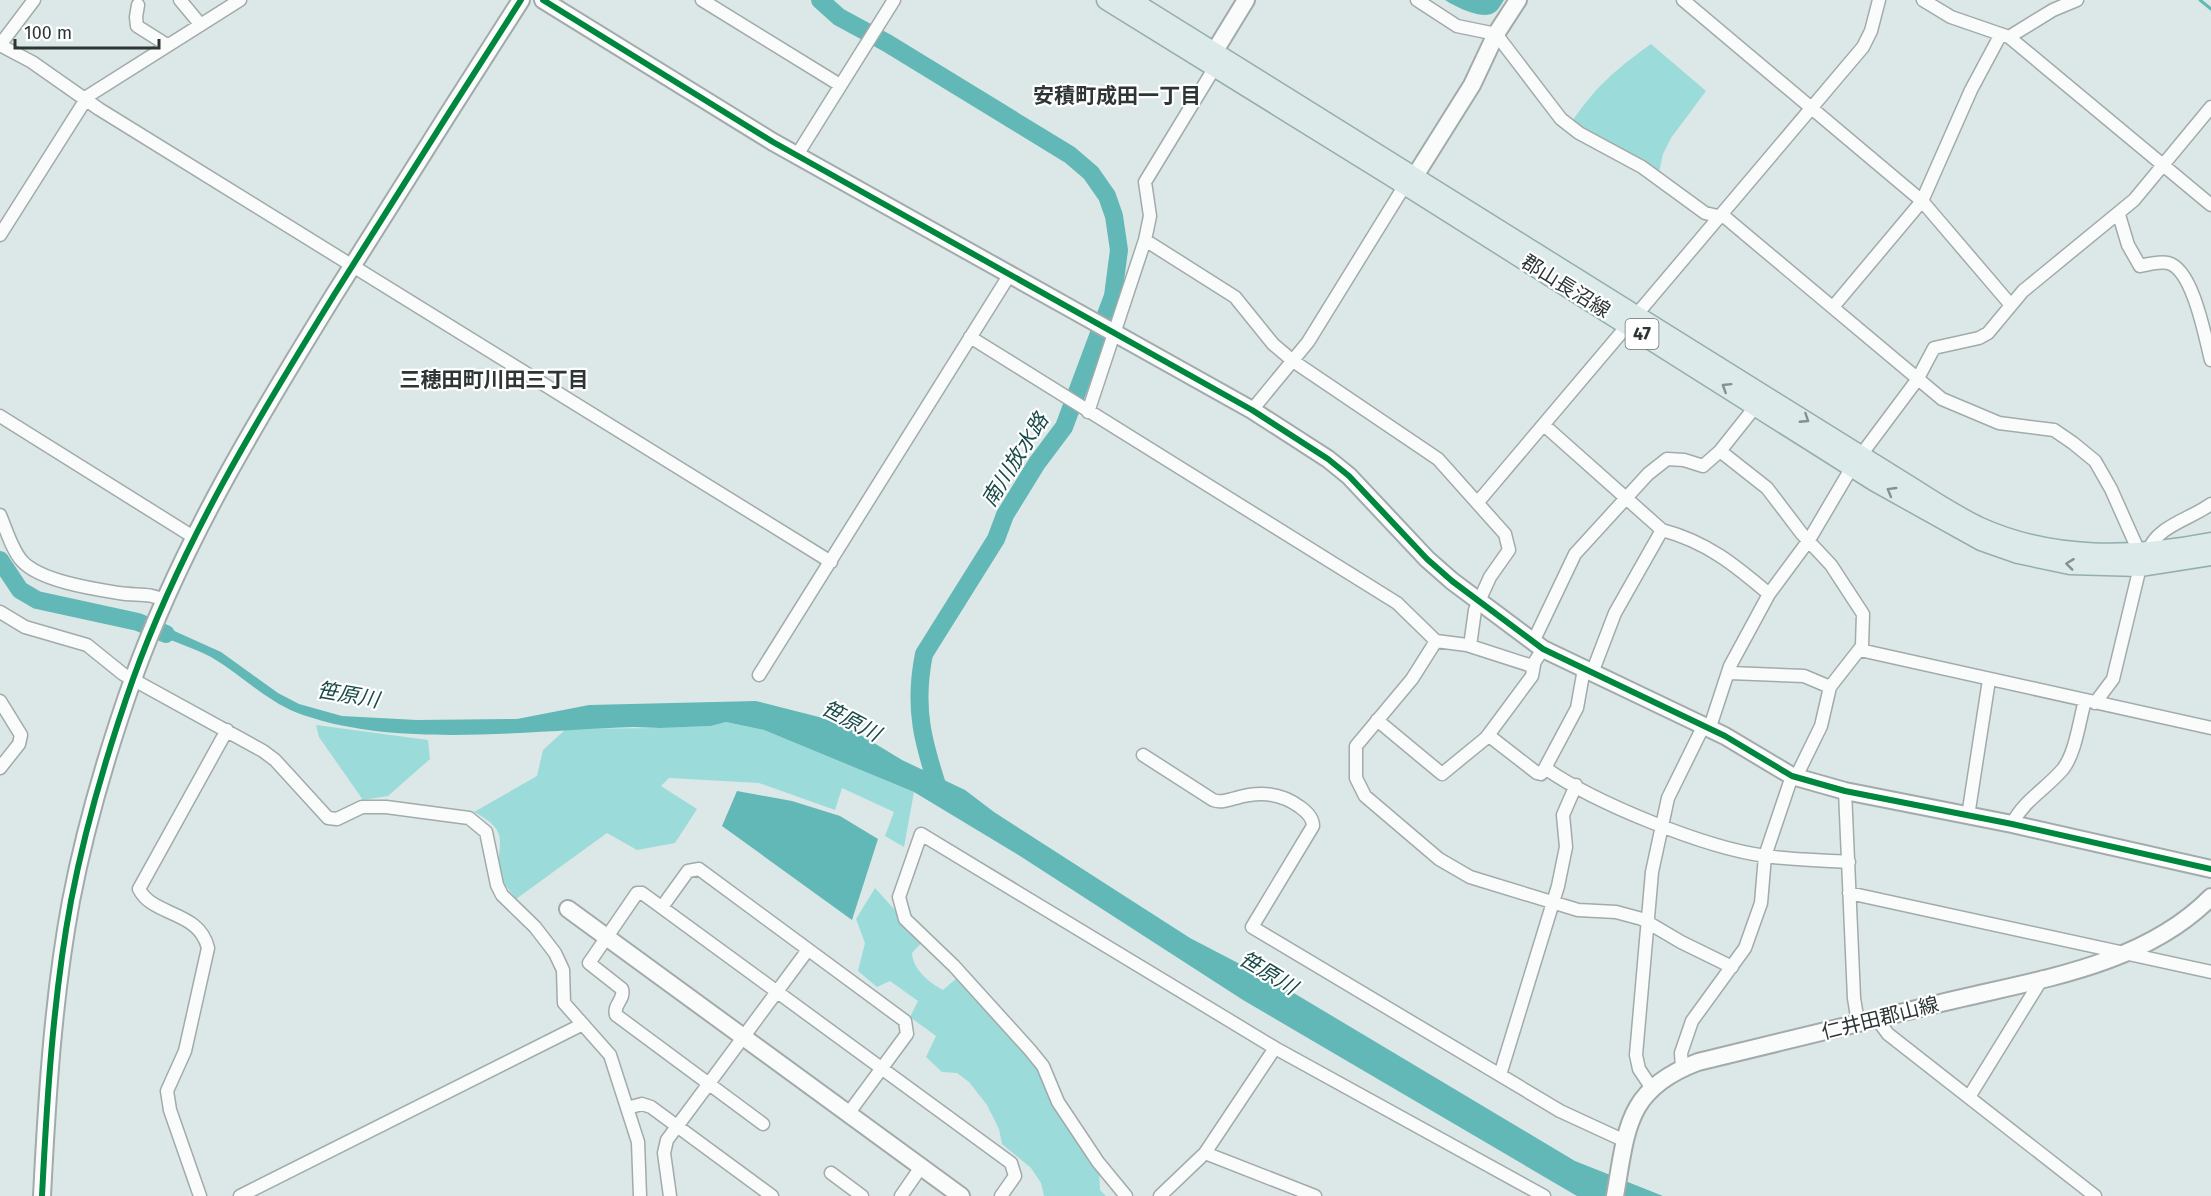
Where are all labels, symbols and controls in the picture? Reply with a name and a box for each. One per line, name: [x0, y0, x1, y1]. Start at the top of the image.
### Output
scale bar: [15, 12, 159, 50]
text: 100 m: [24, 22, 72, 44]
district label: 安積町成田一丁目: [1033, 83, 1201, 109]
street label: 郡山長沼線: [1517, 249, 1615, 323]
road number: 47: [1626, 319, 1658, 349]
district label: 三穂田町川田三丁目: [400, 367, 589, 393]
one-way arrow: [1722, 382, 1732, 394]
water label: 南川放水路: [976, 407, 1055, 511]
one-way arrow: [1799, 412, 1809, 424]
one-way arrow: [1887, 487, 1897, 498]
one-way arrow: [2065, 558, 2074, 571]
water label: 笹原川: [315, 677, 383, 714]
water label: 笹原川: [817, 695, 887, 748]
water label: 笹原川: [1234, 946, 1303, 1001]
street label: 仁井田郡山線: [1819, 992, 1941, 1044]

